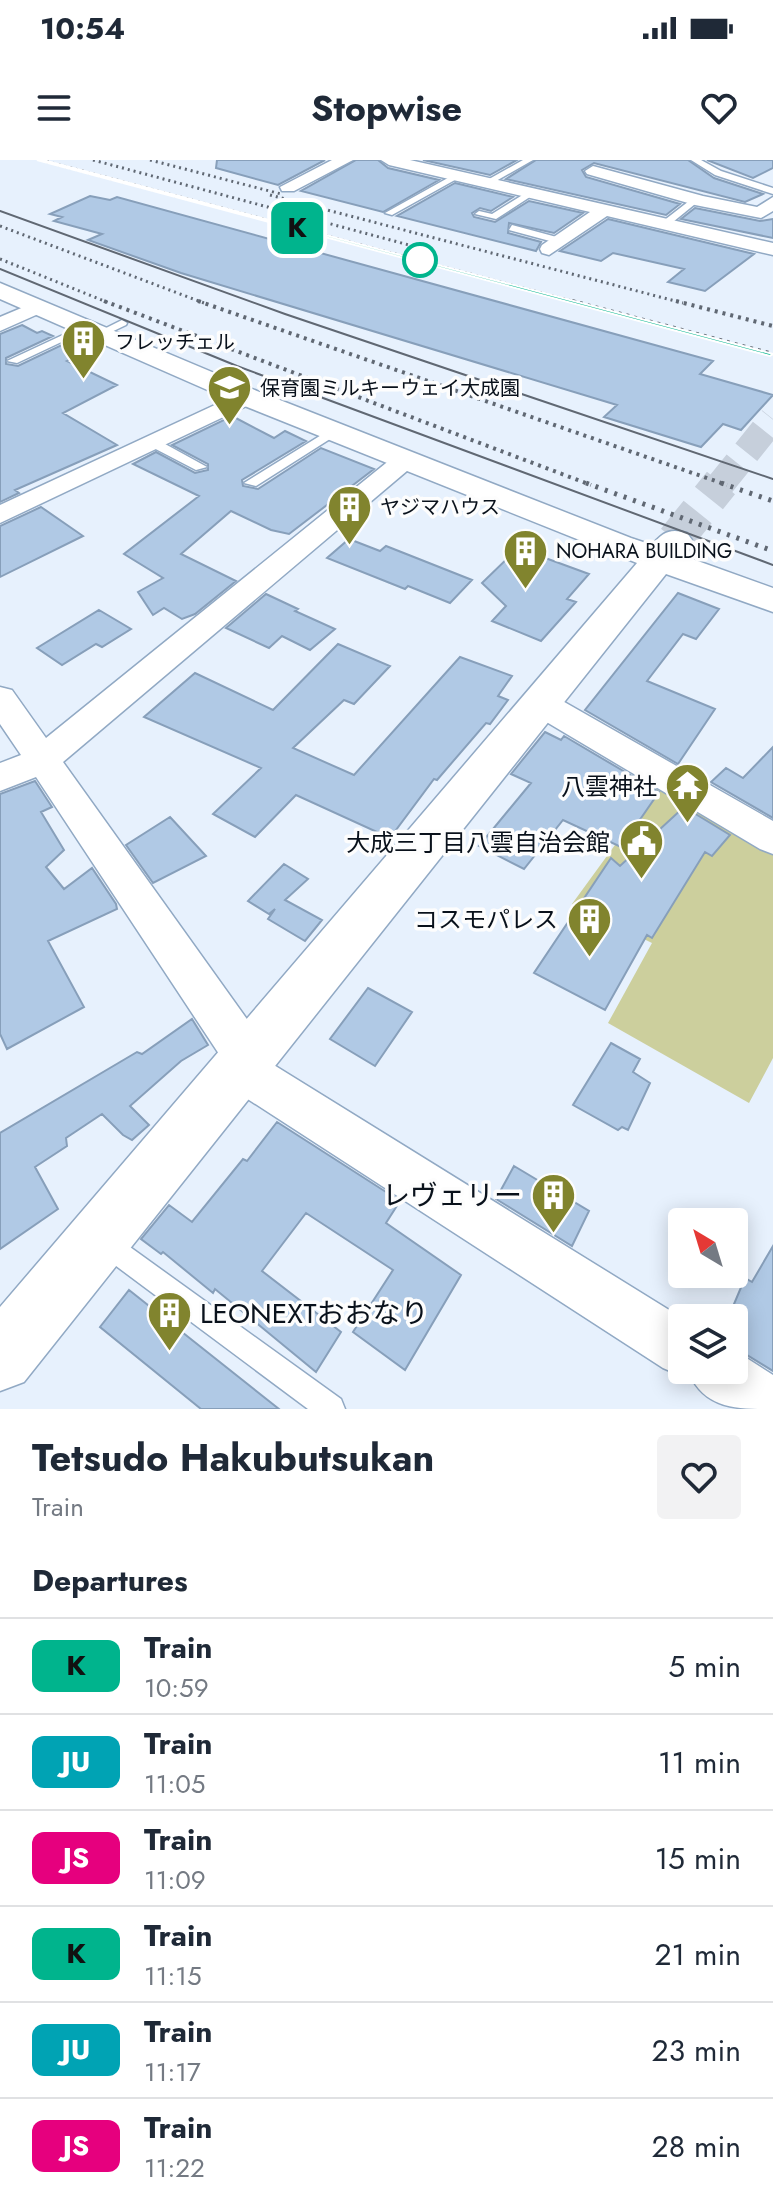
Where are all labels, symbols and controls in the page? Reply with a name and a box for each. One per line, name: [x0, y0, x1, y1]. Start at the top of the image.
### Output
text: 10:54: [40, 7, 125, 50]
text: Stopwise: [311, 82, 462, 134]
icon: menu: [32, 86, 76, 130]
icon: heart: [697, 86, 741, 130]
line badge: K: [271, 202, 323, 254]
text: K: [287, 207, 307, 248]
unlabelled marker: [403, 243, 437, 277]
building icon: フレッチェル: [60, 318, 108, 381]
place label: フレッチェル: [115, 328, 235, 357]
school or university icon: 保育園ミルキーウェイ大成園: [205, 364, 253, 427]
place label: 保育園ミルキーウェイ大成園: [260, 374, 520, 403]
building icon: ヤジマハウス: [325, 483, 373, 546]
place label: ヤジマハウス: [380, 493, 500, 522]
building icon: NOHARA BUILDING: [501, 527, 549, 590]
place label: NOHARA BUILDING: [556, 537, 732, 566]
temple icon: 八雲神社: [664, 762, 712, 825]
place label: 八雲神社: [561, 769, 657, 804]
public building icon: 大成三丁目八雲自治会館: [617, 818, 665, 881]
place label: 大成三丁目八雲自治会館: [346, 825, 610, 860]
building icon: コスモパレス: [565, 895, 613, 958]
place label: コスモパレス: [414, 902, 558, 937]
building icon: レヴェリー: [529, 1171, 577, 1234]
place label: レヴェリー: [382, 1175, 522, 1216]
north arrow: [668, 1208, 748, 1288]
map controls: [668, 1208, 748, 1384]
building icon: LEONEXTおおなり: [145, 1289, 193, 1352]
place label: LEONEXTおおなり: [200, 1293, 429, 1334]
button: layers: [668, 1304, 748, 1384]
text: Tetsudo Hakubutsukan: [32, 1430, 434, 1485]
button: heart: [657, 1435, 741, 1519]
text: Train: [32, 1488, 84, 1526]
text: Departures: [32, 1559, 188, 1602]
text: Train: [144, 1626, 212, 1669]
text: K: [66, 1645, 86, 1686]
text: 5 min: [668, 1645, 741, 1688]
text: 10:59: [144, 1669, 209, 1707]
text: Train: [144, 1722, 212, 1765]
text: JU: [62, 1741, 90, 1782]
text: 11 min: [658, 1741, 741, 1784]
text: 11:05: [144, 1765, 205, 1803]
text: Train: [144, 1818, 212, 1861]
text: JS: [63, 1837, 89, 1878]
text: 15 min: [655, 1837, 741, 1880]
text: 11:09: [144, 1861, 206, 1899]
text: Train: [144, 1914, 212, 1957]
text: K: [66, 1933, 86, 1974]
text: 21 min: [654, 1933, 741, 1976]
text: 11:15: [144, 1957, 202, 1995]
text: Train: [144, 2010, 212, 2053]
text: JU: [62, 2029, 90, 2070]
text: 23 min: [652, 2029, 741, 2072]
text: 11:17: [144, 2053, 201, 2091]
text: Train: [144, 2106, 212, 2149]
text: JS: [63, 2125, 89, 2166]
text: 28 min: [652, 2125, 741, 2168]
text: 11:22: [144, 2149, 205, 2187]

